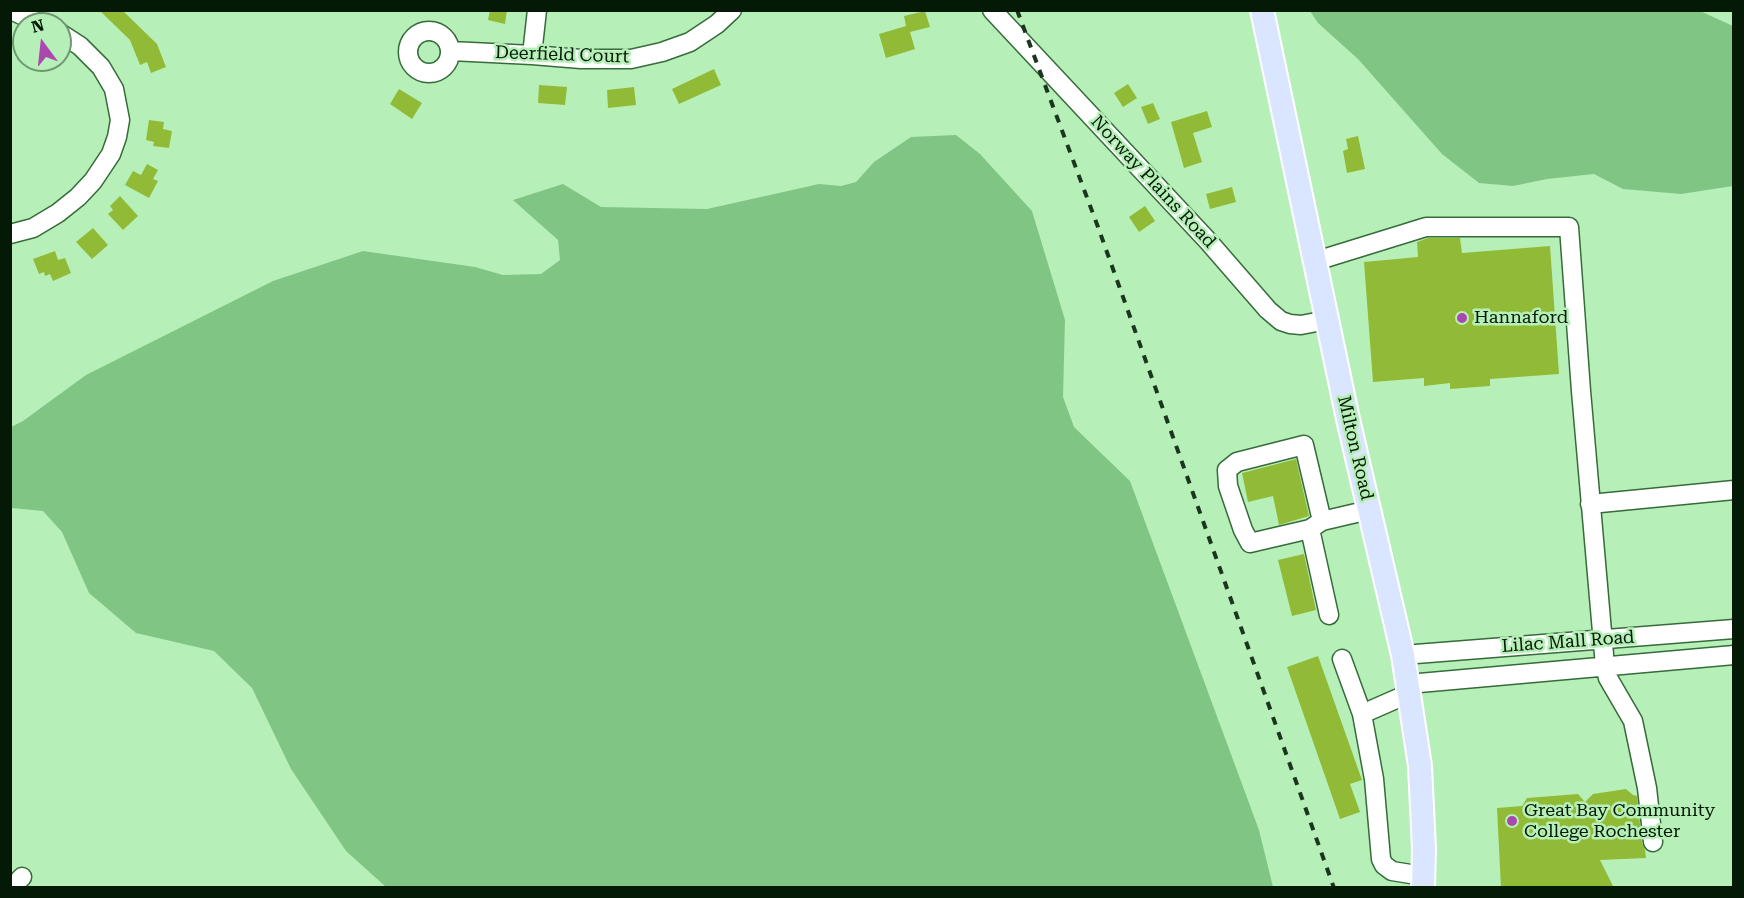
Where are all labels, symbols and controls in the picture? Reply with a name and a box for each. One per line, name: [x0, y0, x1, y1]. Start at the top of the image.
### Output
north arrow: [12, 12, 72, 72]
text: N: [29, 15, 46, 37]
street label: Deerfield Court: [494, 42, 630, 68]
street label: Norway Plains Road: [1086, 111, 1220, 253]
place label: Hannaford: [1474, 307, 1568, 329]
marker: Hannaford: [1455, 311, 1469, 325]
street label: Milton Road: [1333, 394, 1377, 502]
street label: Lilac Mall Road: [1501, 627, 1635, 657]
place label: Great Bay Community College Rochester: [1524, 800, 1715, 842]
marker: Great Bay Community College Rochester: [1505, 814, 1519, 828]

